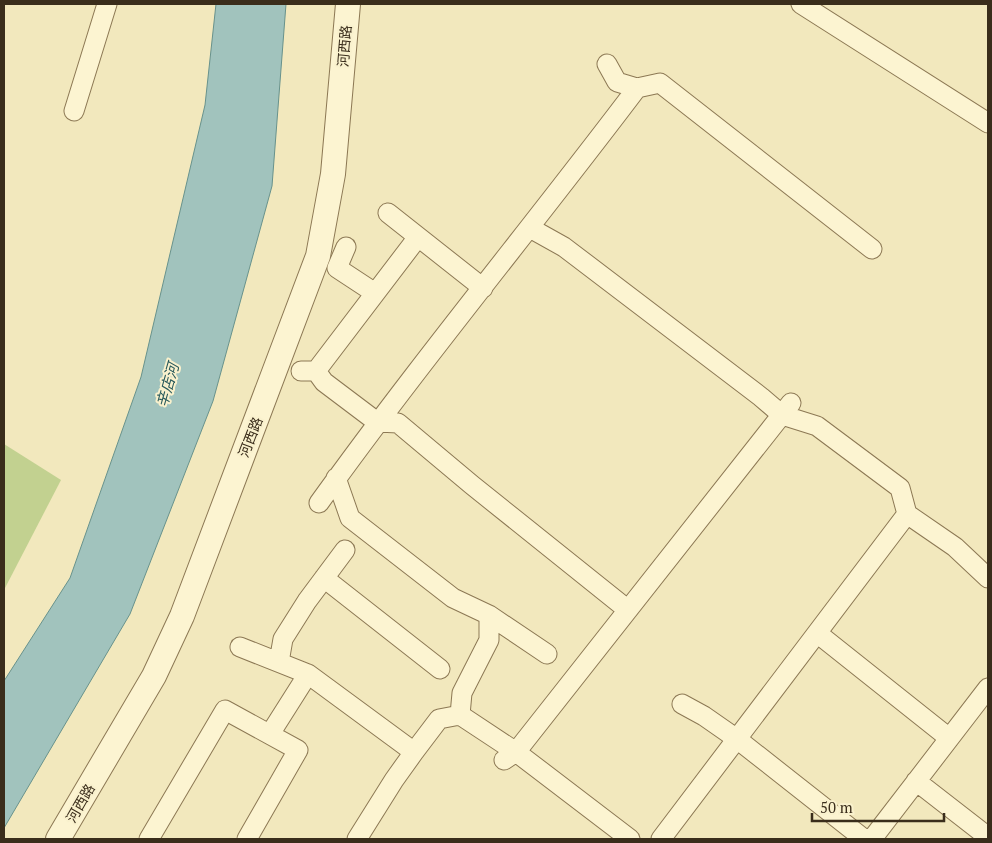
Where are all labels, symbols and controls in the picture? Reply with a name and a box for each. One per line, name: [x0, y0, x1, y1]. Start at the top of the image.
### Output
street label: 河西路: [333, 24, 355, 68]
water label: 辛店河: [151, 358, 184, 409]
street label: 河西路: [234, 414, 266, 460]
street label: 河西路: [61, 780, 99, 826]
scale bar: [812, 790, 944, 822]
text: 50 m: [820, 797, 853, 817]

